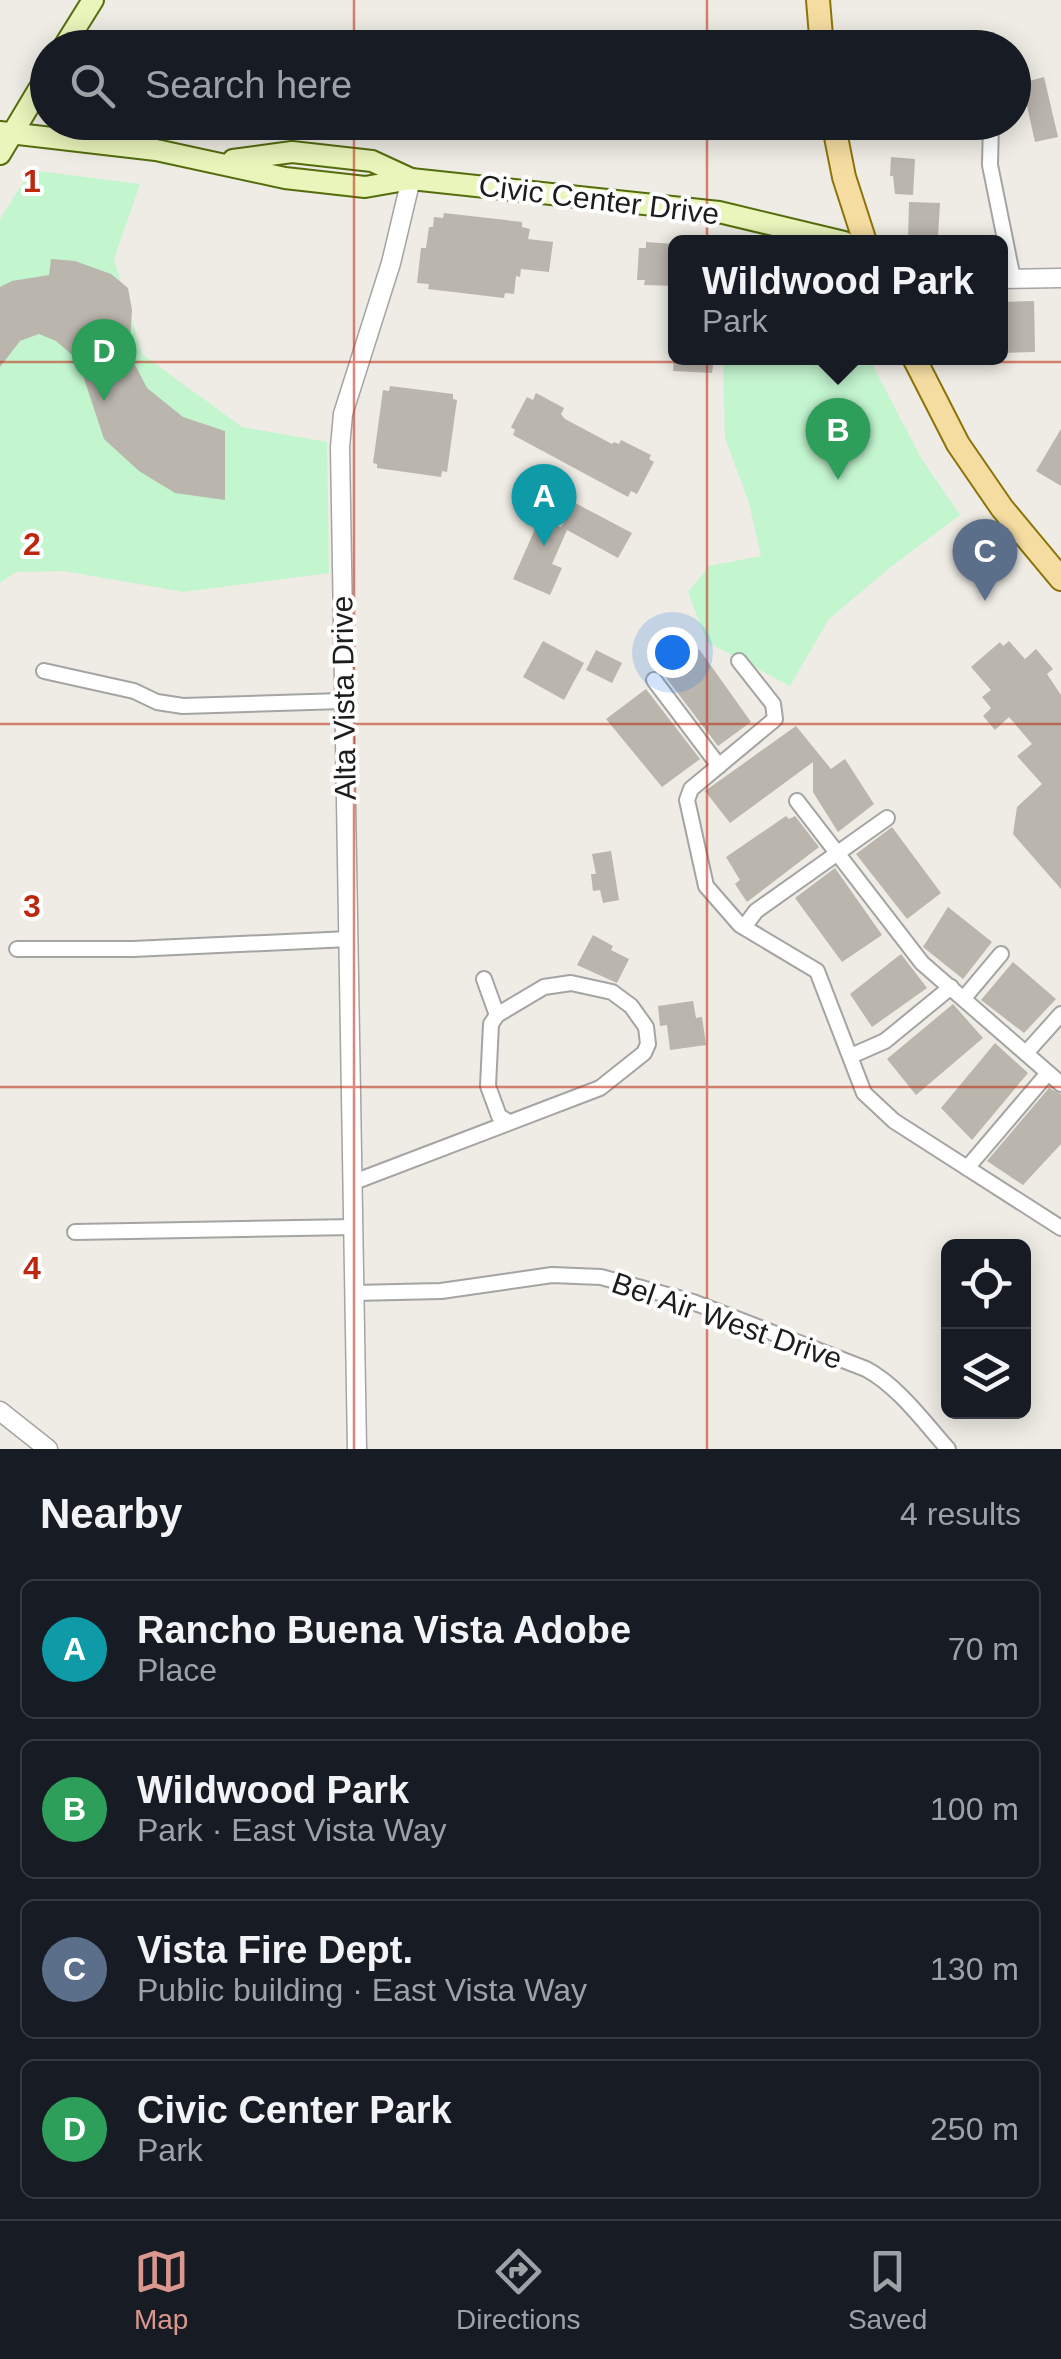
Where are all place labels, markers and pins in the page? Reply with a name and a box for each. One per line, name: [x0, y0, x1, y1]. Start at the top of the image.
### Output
pin: D: [72, 318, 136, 401]
pin: B: [806, 398, 870, 480]
pin: A: [512, 464, 576, 546]
pin: C: [952, 518, 1018, 601]

